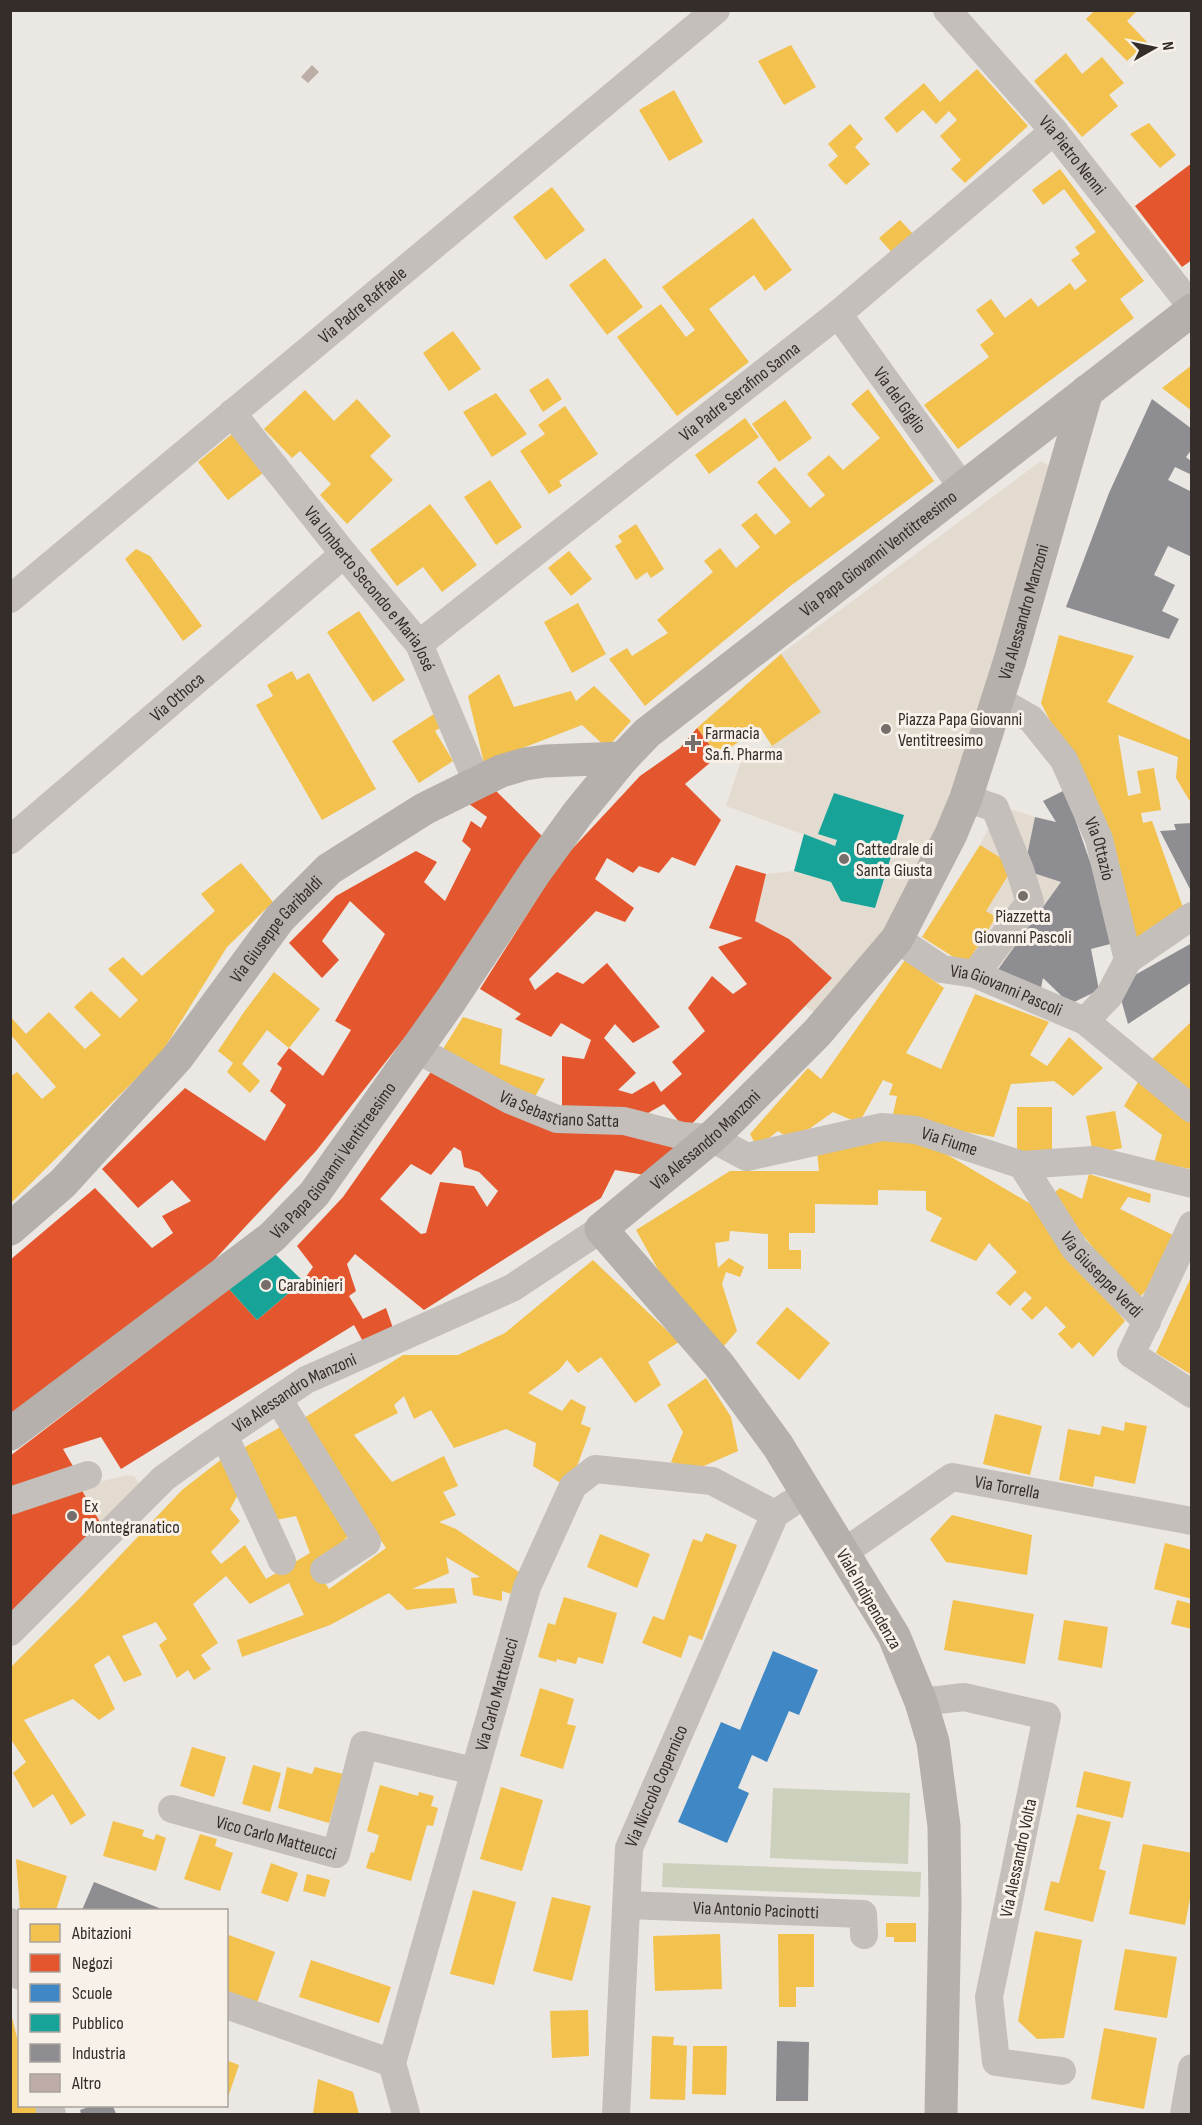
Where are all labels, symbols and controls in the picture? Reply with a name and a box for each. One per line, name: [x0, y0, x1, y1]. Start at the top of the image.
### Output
north arrow: [1124, 18, 1184, 78]
text: N: [1157, 40, 1177, 52]
street label: Via Pietro Nenni: [1034, 111, 1110, 199]
street label: Via Padre Raffaele: [315, 263, 411, 348]
street label: Via Padre Serafino Sanna: [675, 338, 804, 446]
street label: Via del Giglio: [869, 363, 930, 438]
street label: Via Papa Giovanni Ventitreesimo: [796, 486, 961, 621]
street label: Via Umberto Secondo e Maria José: [299, 502, 439, 675]
street label: Via Alessandro Manzoni: [994, 542, 1054, 682]
street label: Via Othoca: [146, 668, 209, 726]
place label: Piazza Papa Giovanni Ventitreesimo: [898, 709, 1022, 751]
marker: Piazza Papa Giovanni Ventitreesimo: [879, 722, 893, 736]
place label: Farmacia Sa.fi. Pharma: [705, 723, 783, 765]
marker: Farmacia Sa.fi. Pharma: [686, 736, 700, 750]
street label: Via Ottazio: [1080, 814, 1119, 883]
place label: Cattedrale di Santa Giusta: [856, 839, 933, 881]
marker: Cattedrale di Santa Giusta: [837, 852, 851, 866]
street label: Via Giuseppe Garibaldi: [226, 872, 327, 987]
marker: Piazzetta Giovanni Pascoli: [1016, 889, 1030, 903]
place label: Piazzetta Giovanni Pascoli: [974, 906, 1072, 948]
street label: Via Giovanni Pascoli: [949, 960, 1065, 1021]
street label: Via Papa Giovanni Ventitreesimo: [266, 1078, 401, 1244]
street label: Via Sebastiano Satta: [495, 1086, 619, 1132]
street label: Via Alessandro Manzoni: [646, 1086, 765, 1195]
street label: Via Fiume: [918, 1122, 980, 1161]
street label: Via Giuseppe Verdi: [1056, 1228, 1147, 1322]
place label: Carabinieri: [278, 1275, 343, 1296]
marker: Carabinieri: [259, 1278, 273, 1292]
street label: Via Alessandro Manzoni: [229, 1349, 360, 1438]
street label: Via Torrella: [973, 1471, 1041, 1504]
place label: Ex Montegranatico: [84, 1496, 180, 1538]
marker: Ex Montegranatico: [65, 1509, 79, 1523]
street label: Viale Indipendenza: [831, 1545, 906, 1653]
street label: Via Carlo Matteucci: [471, 1636, 523, 1753]
street label: Via Niccolò Copernico: [621, 1722, 692, 1850]
street label: Via Alessandro Volta: [996, 1797, 1041, 1919]
street label: Vico Carlo Matteucci: [213, 1812, 339, 1865]
street label: Via Antonio Pacinotti: [693, 1898, 819, 1923]
legend: [18, 1909, 228, 2107]
text: Abitazioni: [71, 1923, 131, 1944]
text: Negozi: [72, 1953, 113, 1974]
text: Scuole: [72, 1983, 112, 2004]
text: Pubblico: [72, 2013, 124, 2034]
text: Industria: [72, 2043, 126, 2064]
text: Altro: [71, 2073, 101, 2094]

